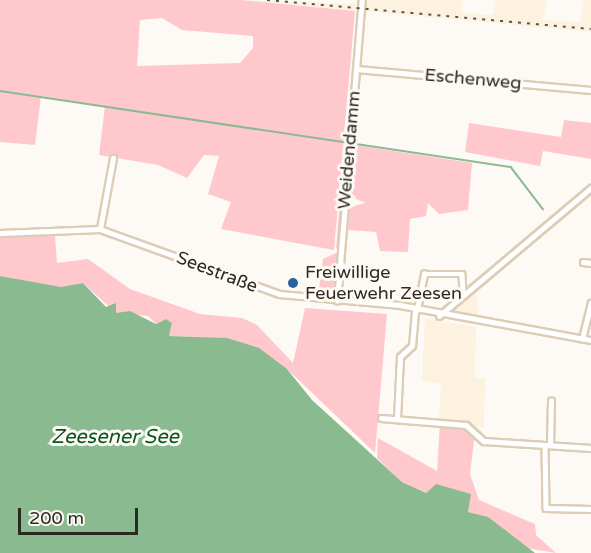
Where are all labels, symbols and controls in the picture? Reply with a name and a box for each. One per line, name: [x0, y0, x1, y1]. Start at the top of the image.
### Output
street label: Eschenweg: [424, 64, 522, 94]
street label: Weidendamm: [333, 90, 365, 210]
street label: Seestraße: [173, 247, 261, 297]
place label: Freiwillige Feuerwehr Zeesen: [305, 262, 462, 304]
marker: Freiwillige Feuerwehr Zeesen: [286, 276, 300, 290]
water label: Zeesener See: [51, 425, 179, 449]
scale bar: [21, 496, 141, 534]
text: 200 m: [29, 507, 84, 529]

